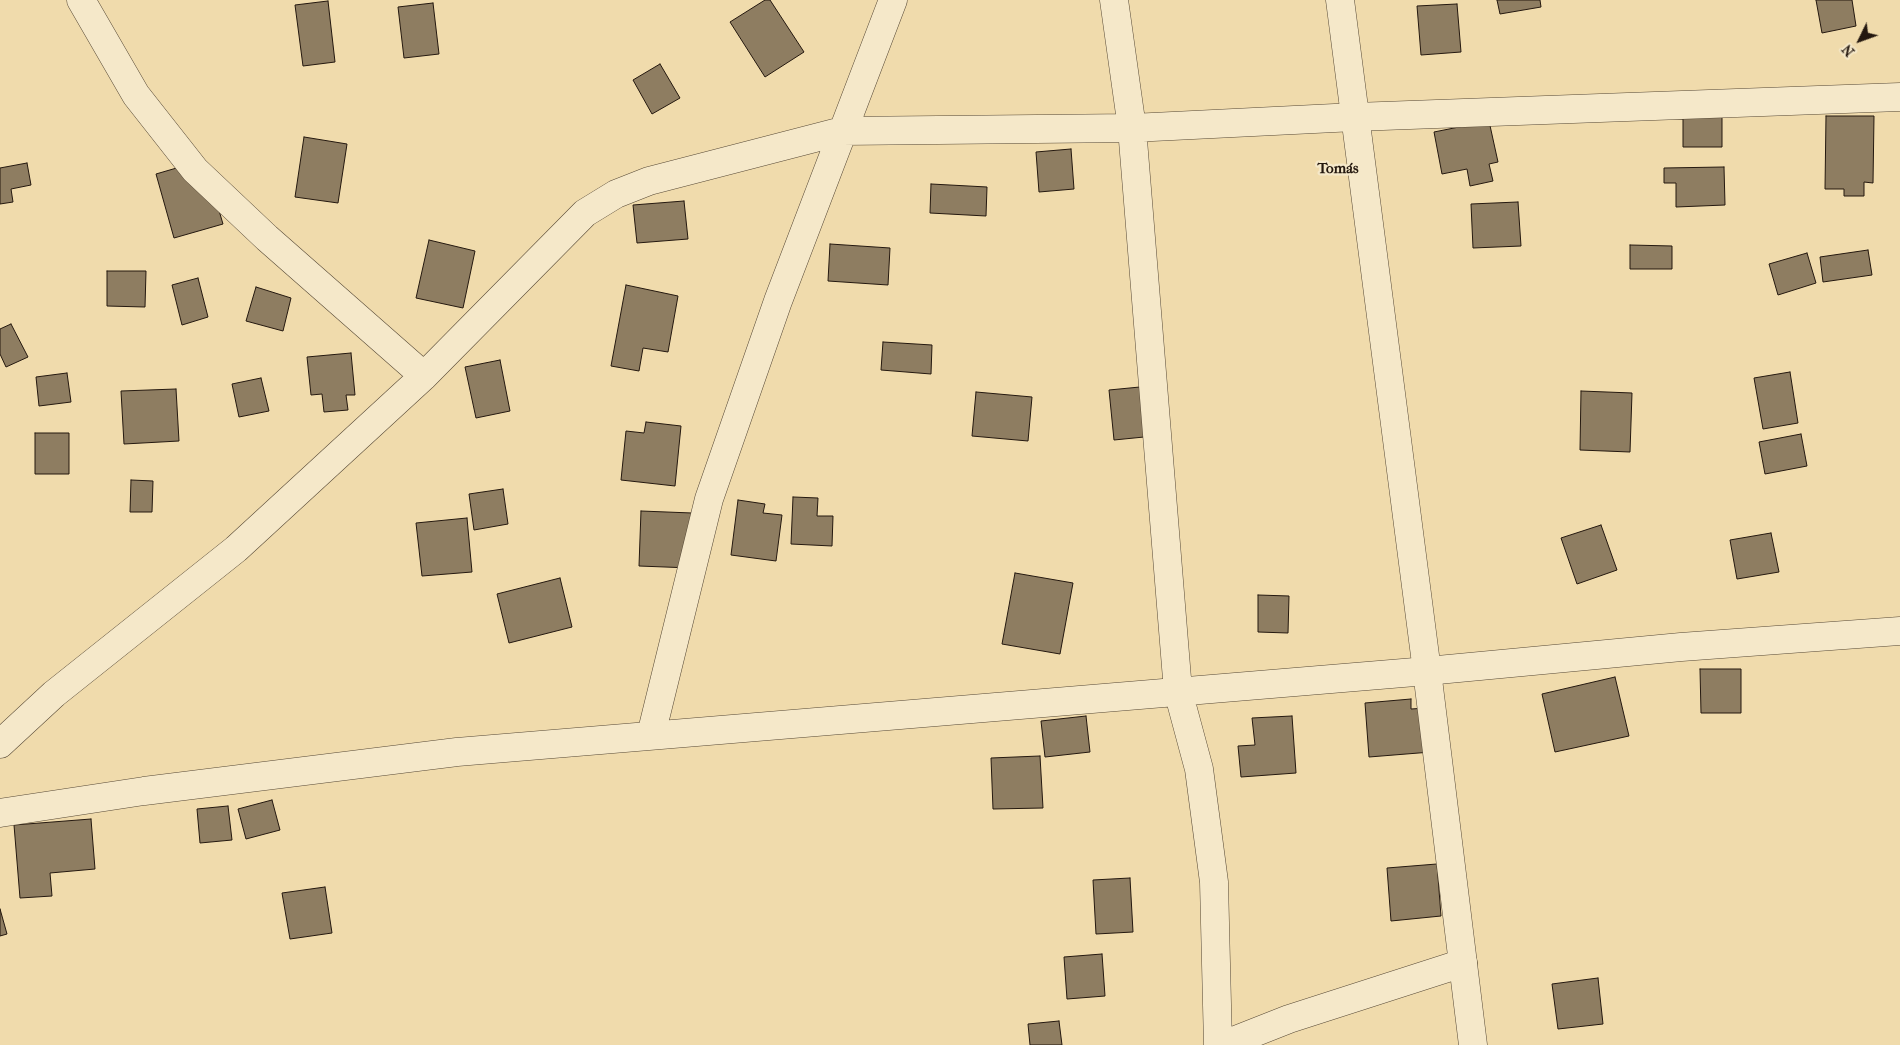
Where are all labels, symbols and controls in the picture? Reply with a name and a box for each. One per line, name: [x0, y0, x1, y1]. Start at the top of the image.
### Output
north arrow: [1835, 15, 1885, 65]
text: N: [1839, 41, 1858, 60]
district label: Tomás: [1317, 160, 1359, 178]

